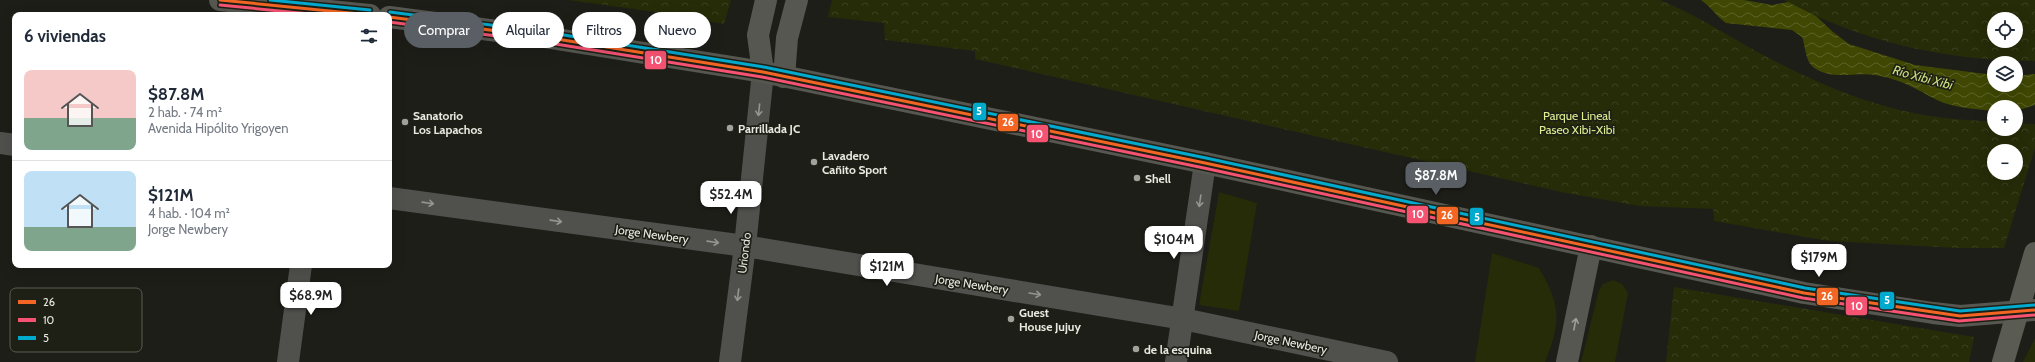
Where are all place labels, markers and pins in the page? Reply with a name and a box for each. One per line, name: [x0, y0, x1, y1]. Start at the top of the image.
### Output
place label: Sanatorio Los Lapachos: [413, 108, 482, 137]
marker: Sanatorio Los Lapachos: [400, 117, 410, 127]
place label: Parrillada JC: [738, 121, 800, 136]
marker: Parrillada JC: [725, 123, 735, 133]
place label: Lavadero Cañito Sport: [822, 148, 887, 177]
marker: Lavadero Cañito Sport: [809, 157, 819, 167]
pin: $87.8M: [1403, 162, 1469, 196]
place label: Shell: [1145, 171, 1171, 186]
marker: Shell: [1132, 173, 1142, 183]
pin: $52.4M: [698, 181, 764, 215]
pin: $104M: [1146, 226, 1202, 260]
pin: $179M: [1791, 244, 1847, 278]
pin: $121M: [859, 253, 915, 287]
pin: $68.9M: [278, 282, 344, 316]
place label: Guest House Jujuy: [1019, 305, 1081, 334]
marker: Guest House Jujuy: [1006, 314, 1016, 324]
place label: de la esquina: [1144, 342, 1212, 357]
marker: de la esquina: [1131, 344, 1141, 354]

